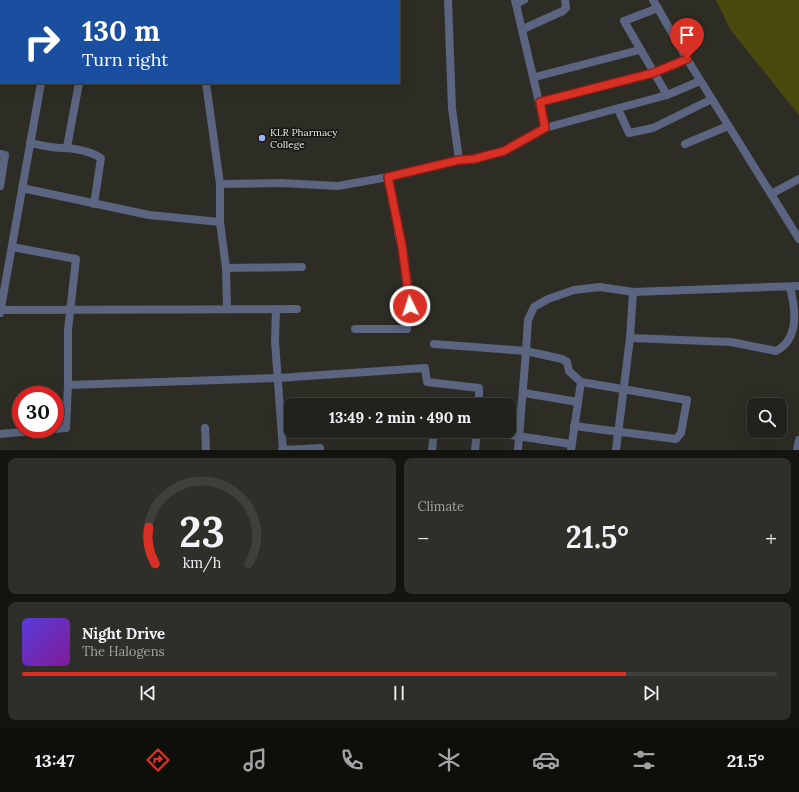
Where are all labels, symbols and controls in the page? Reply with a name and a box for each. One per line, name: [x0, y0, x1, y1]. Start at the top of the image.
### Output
text: 130 m: [82, 13, 160, 49]
icon: right: [16, 16, 68, 68]
pin: [670, 18, 704, 59]
icon: arrive: [676, 24, 698, 46]
text: Turn right: [82, 48, 168, 71]
place label: KLR Pharmacy College: [270, 126, 338, 151]
marker: KLR Pharmacy College: [257, 133, 267, 143]
position arrow: [389, 285, 431, 327]
speed limit sign: 30: [12, 386, 64, 438]
map controls: [747, 398, 787, 438]
button: search: [747, 398, 787, 438]
text: 13:49 · 2 min · 490 m: [329, 408, 471, 427]
text: Climate: [418, 498, 464, 515]
text: 23: [179, 505, 224, 558]
text: 21.5°: [566, 518, 629, 556]
text: −: [418, 524, 429, 552]
text: +: [765, 524, 777, 552]
text: km/h: [182, 554, 221, 573]
text: Night Drive: [82, 624, 165, 643]
text: The Halogens: [82, 643, 165, 660]
icon: previous: [137, 682, 159, 704]
icon: pause: [388, 682, 410, 704]
icon: next: [640, 682, 662, 704]
icon: directions: [144, 746, 172, 774]
icon: music: [241, 746, 269, 774]
icon: phone: [338, 746, 366, 774]
icon: climate: [435, 746, 463, 774]
icon: car: [532, 746, 560, 774]
icon: filters: [630, 746, 658, 774]
text: 13:47: [35, 749, 75, 772]
text: 21.5°: [727, 749, 764, 772]

